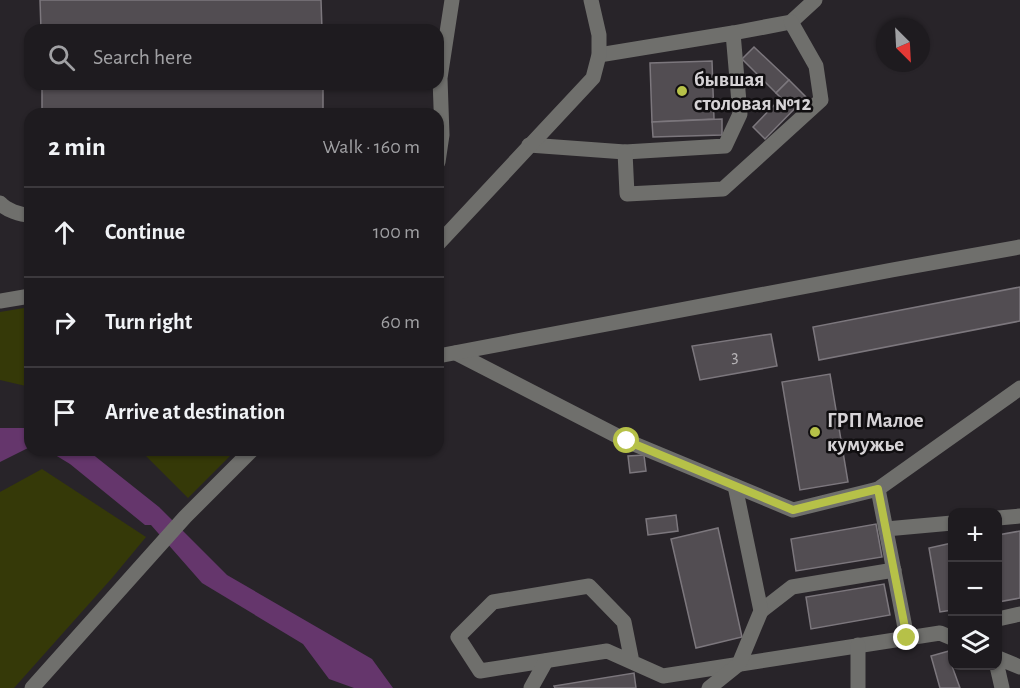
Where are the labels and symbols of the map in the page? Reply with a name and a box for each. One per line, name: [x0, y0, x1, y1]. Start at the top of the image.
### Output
north arrow: [876, 18, 930, 72]
place label: бывшая столовая №12: [694, 69, 811, 114]
marker: бывшая столовая №12: [675, 84, 689, 98]
house number: 3: [731, 348, 739, 366]
place label: ГРП Малое кумужье: [827, 410, 924, 455]
marker: ГРП Малое кумужье: [808, 425, 822, 439]
route start: [613, 427, 639, 453]
route end: [893, 624, 919, 650]

